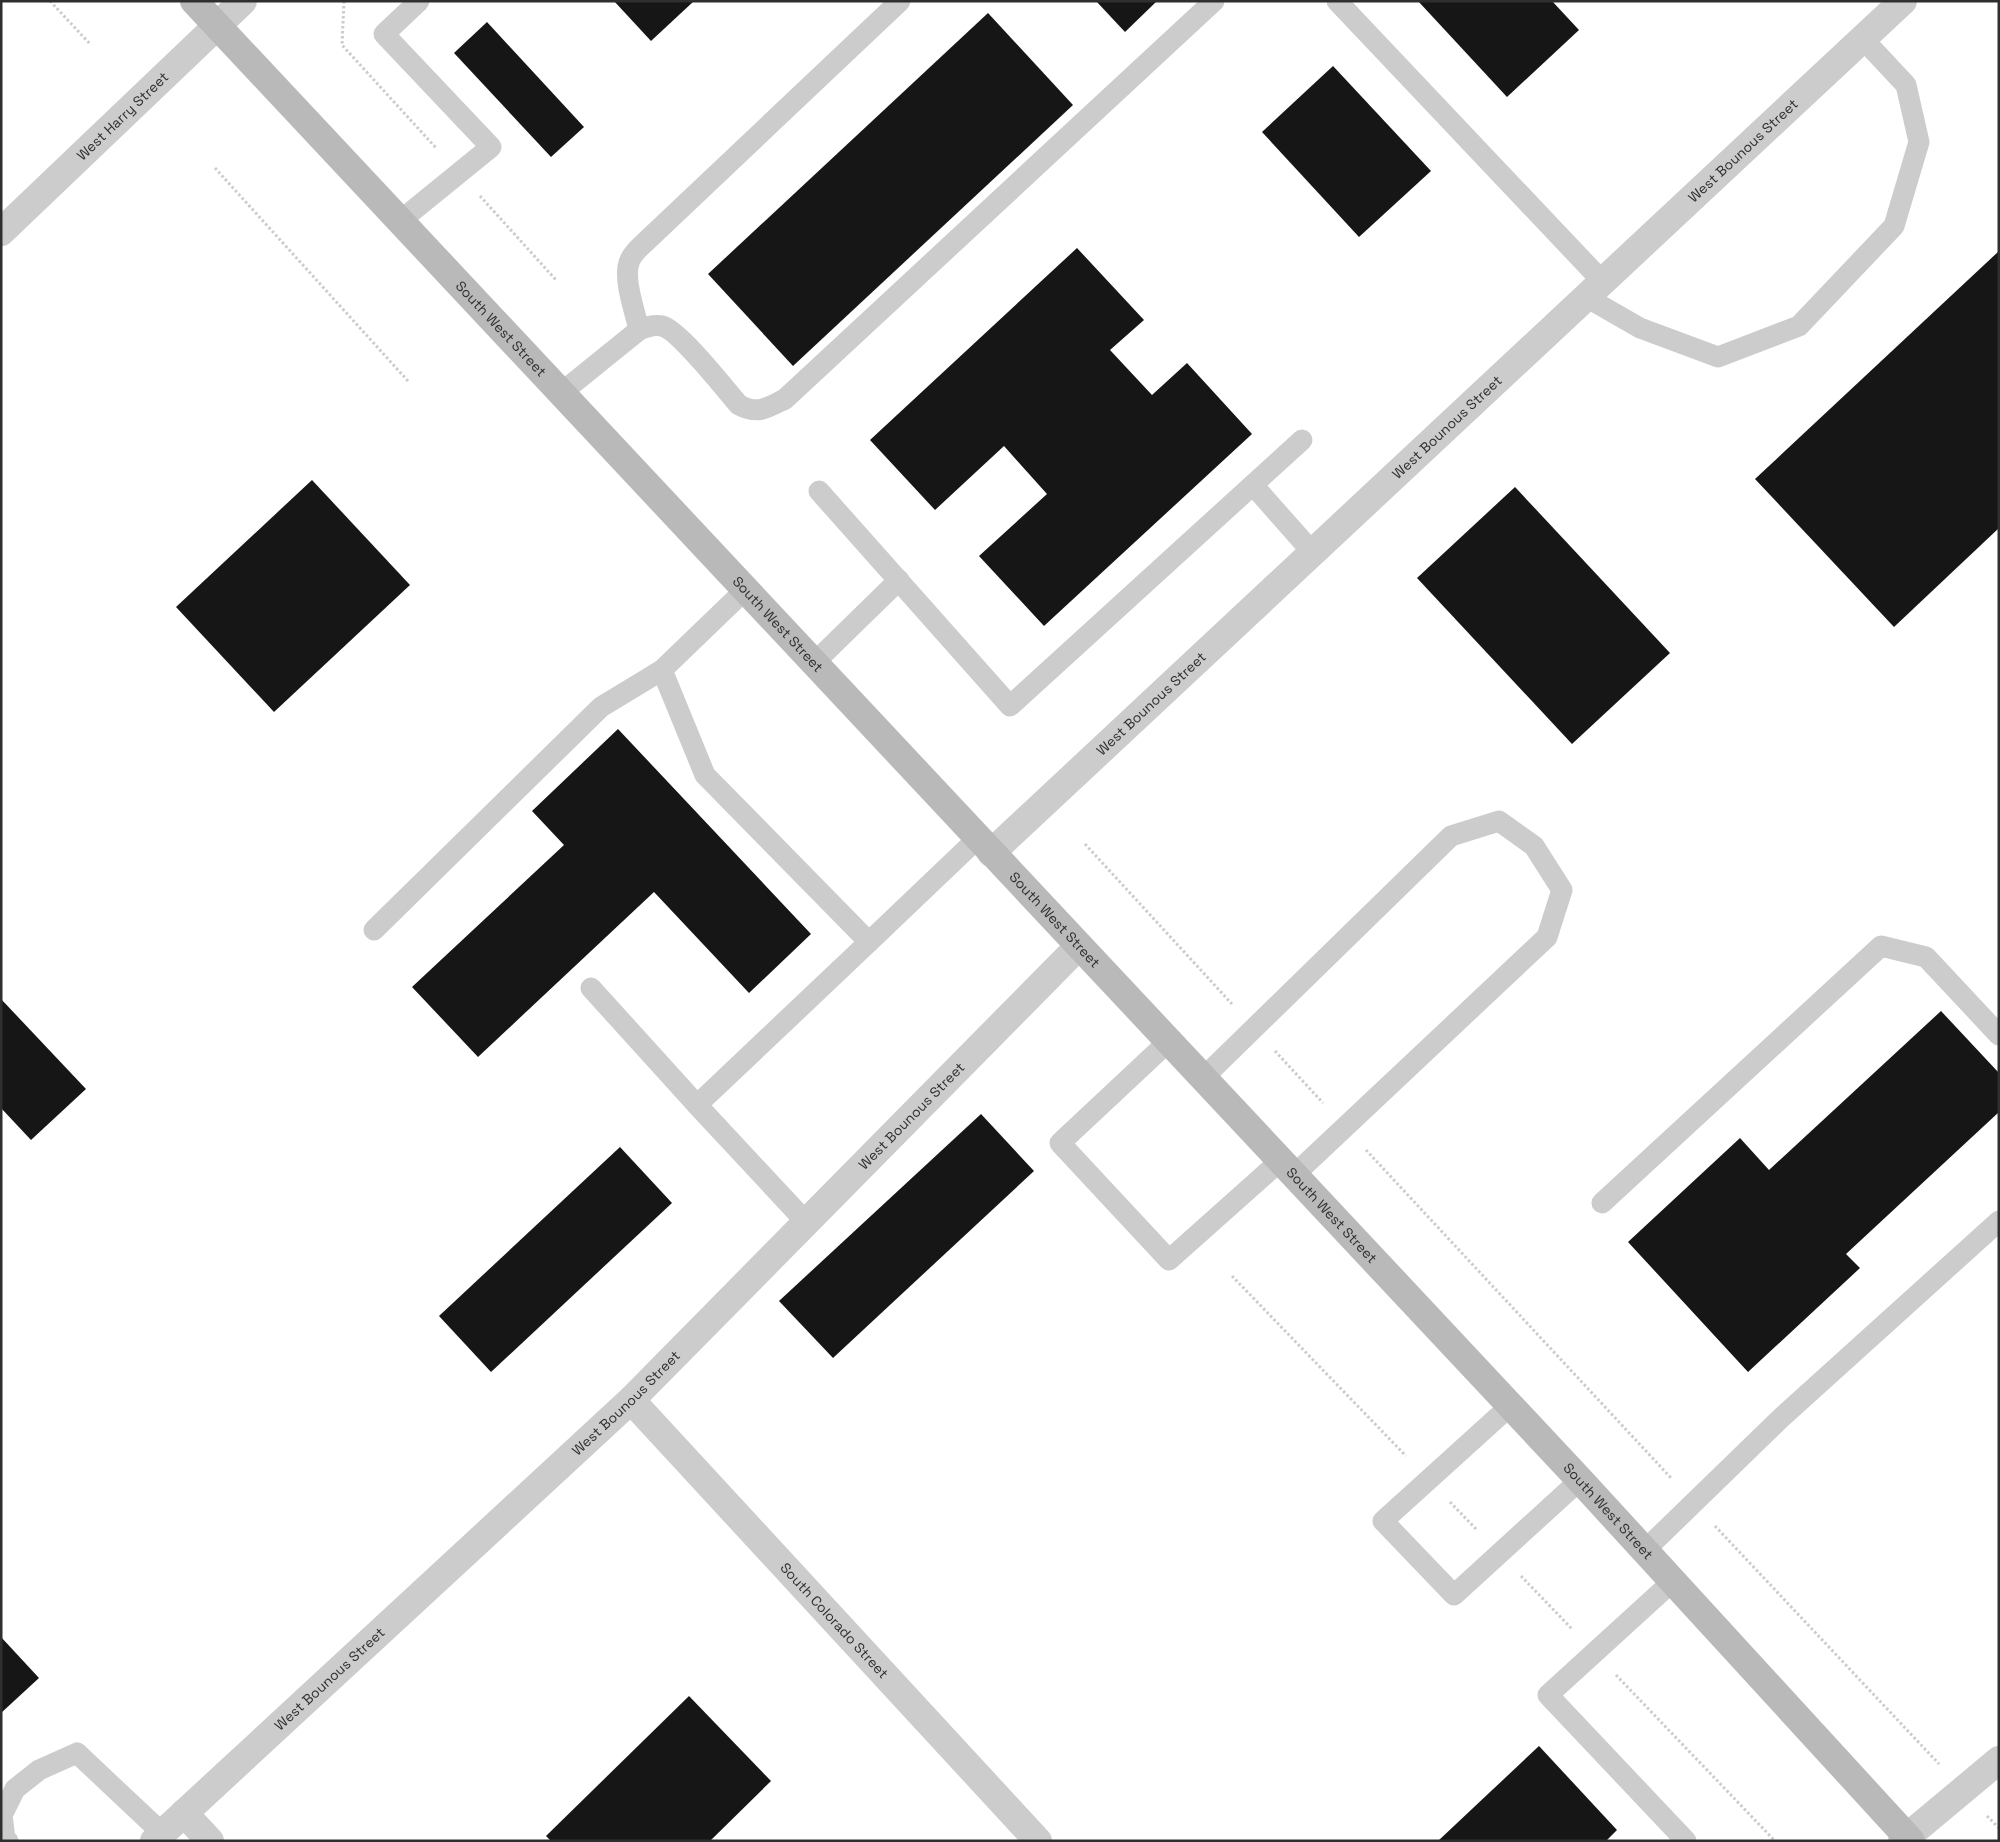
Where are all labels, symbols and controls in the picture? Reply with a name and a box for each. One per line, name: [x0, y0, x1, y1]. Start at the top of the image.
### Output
street label: West Harry Street: [73, 68, 172, 164]
street label: West Bounous Street: [1684, 95, 1802, 206]
street label: South West Street: [452, 277, 550, 380]
street label: West Bounous Street: [1388, 371, 1506, 483]
street label: South West Street: [729, 572, 827, 676]
street label: West Bounous Street: [1092, 648, 1210, 759]
street label: South West Street: [1006, 868, 1104, 971]
street label: West Bounous Street: [855, 1058, 968, 1173]
street label: South West Street: [1283, 1163, 1381, 1267]
street label: West Bounous Street: [568, 1347, 684, 1459]
street label: South West Street: [1560, 1459, 1657, 1563]
street label: South Colorado Street: [777, 1559, 892, 1682]
street label: West Bounous Street: [271, 1623, 388, 1734]

